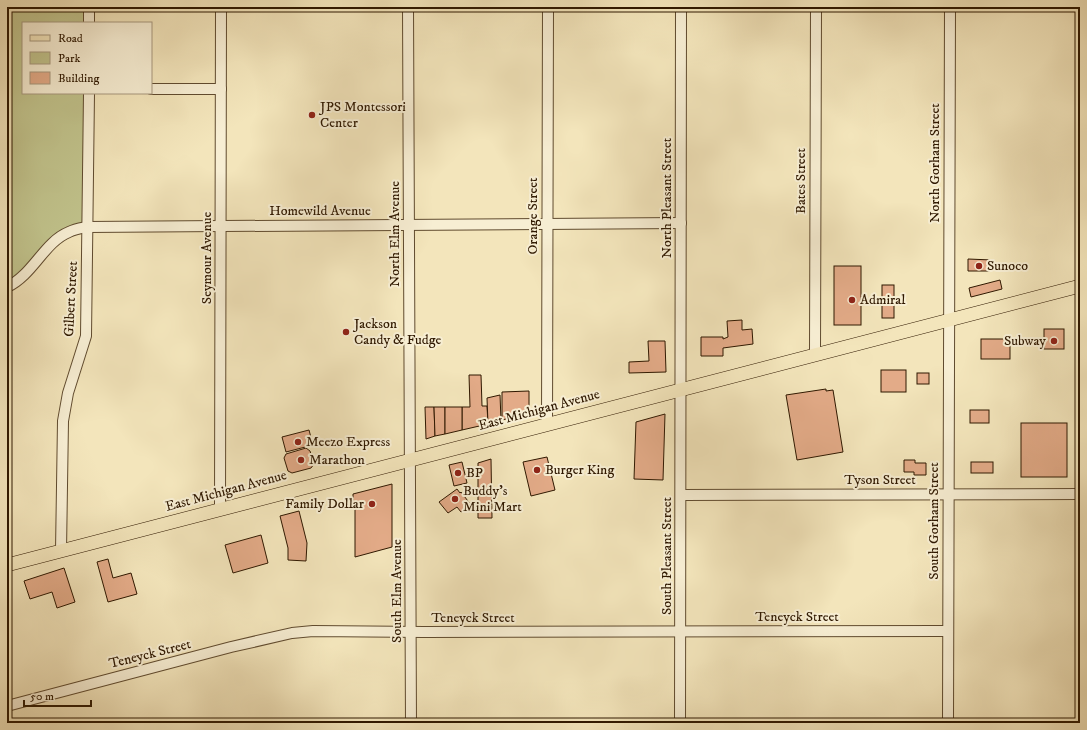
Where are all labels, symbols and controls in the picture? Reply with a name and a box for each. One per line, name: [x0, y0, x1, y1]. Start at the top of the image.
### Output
legend: [22, 22, 152, 94]
text: Road: [58, 31, 83, 46]
text: Park: [58, 51, 80, 66]
text: Building: [58, 71, 99, 86]
place label: JPS Montessori Center: [318, 98, 406, 132]
street label: North Gorham Street: [926, 103, 944, 223]
marker: JPS Montessori Center: [307, 110, 317, 120]
street label: North Pleasant Street: [658, 137, 676, 258]
street label: Bates Street: [792, 148, 810, 214]
street label: Orange Street: [524, 177, 542, 255]
street label: North Elm Avenue: [386, 181, 404, 287]
street label: Homewild Avenue: [269, 202, 371, 220]
street label: Seymour Avenue: [198, 212, 216, 304]
place label: Sunoco: [987, 257, 1028, 275]
street label: Gilbert Street: [60, 260, 82, 337]
marker: Sunoco: [974, 261, 984, 271]
place label: Admiral: [860, 291, 906, 309]
marker: Admiral: [847, 295, 857, 305]
place label: Jackson Candy & Fudge: [352, 315, 442, 349]
marker: Jackson Candy & Fudge: [341, 327, 351, 337]
place label: Subway: [1004, 332, 1046, 350]
marker: Subway: [1049, 336, 1059, 346]
street label: East Michigan Avenue: [476, 385, 602, 435]
place label: Meezo Express: [306, 433, 391, 451]
marker: Meezo Express: [293, 437, 303, 447]
place label: Marathon: [309, 451, 365, 469]
marker: Marathon: [296, 455, 306, 465]
place label: Burger King: [545, 461, 614, 479]
street label: South Gorham Street: [925, 462, 943, 580]
place label: BP: [466, 464, 483, 482]
marker: Burger King: [532, 465, 542, 475]
street label: East Michigan Avenue: [163, 466, 289, 516]
marker: BP: [453, 468, 463, 478]
street label: Tyson Street: [844, 471, 916, 489]
place label: Buddy's Mini Mart: [463, 482, 522, 516]
marker: Buddy's Mini Mart: [450, 494, 460, 504]
place label: Family Dollar: [285, 495, 365, 513]
street label: South Pleasant Street: [658, 496, 676, 615]
marker: Family Dollar: [367, 499, 377, 509]
street label: South Elm Avenue: [388, 539, 406, 643]
street label: Teneyck Street: [755, 608, 839, 626]
street label: Teneyck Street: [431, 609, 515, 627]
street label: Teneyck Street: [107, 635, 193, 673]
scale bar: [24, 682, 91, 708]
text: 50 m: [30, 689, 54, 704]

